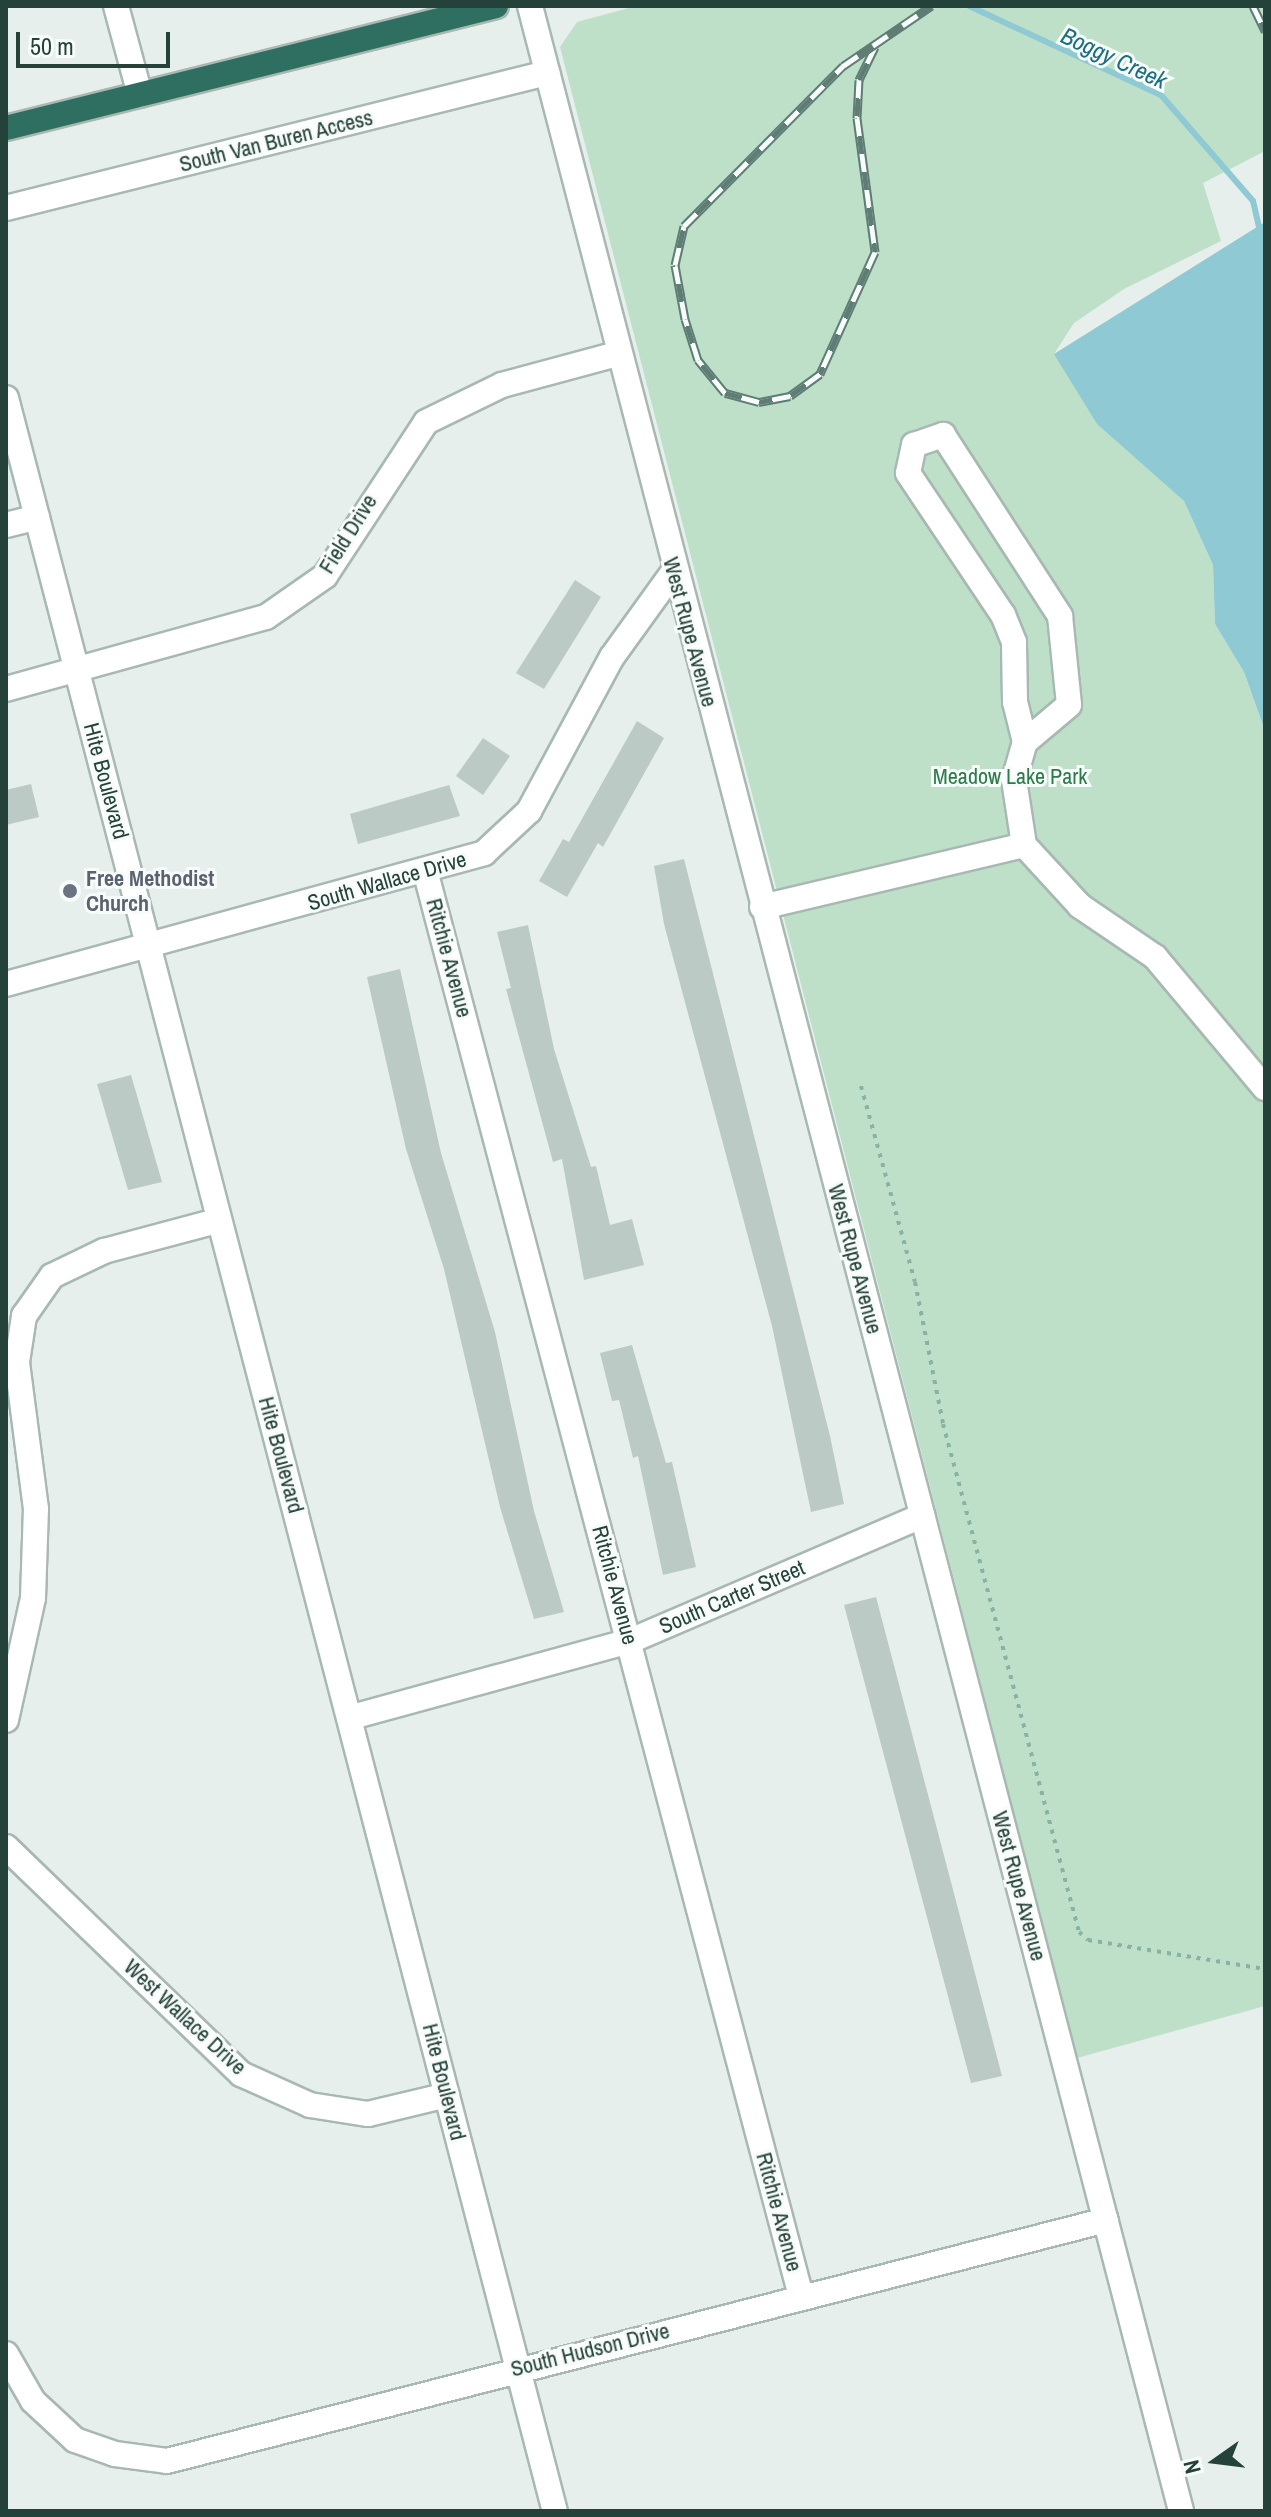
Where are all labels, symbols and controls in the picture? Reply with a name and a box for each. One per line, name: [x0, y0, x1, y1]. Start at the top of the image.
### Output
scale bar: [20, 16, 174, 66]
water label: Boggy Creek: [1056, 21, 1172, 95]
text: 50 m: [30, 30, 74, 62]
street label: South Van Buren Access: [176, 104, 376, 178]
street label: Field Drive: [313, 490, 383, 578]
street label: West Rupe Avenue: [657, 554, 723, 710]
street label: Hite Boulevard: [78, 720, 134, 842]
park label: Meadow Lake Park: [933, 764, 1087, 790]
street label: South Wallace Drive: [305, 846, 469, 916]
place label: Free Methodist Church: [86, 865, 214, 916]
marker: Free Methodist Church: [61, 882, 79, 900]
street label: Ritchie Avenue: [420, 895, 478, 1021]
street label: West Rupe Avenue: [822, 1181, 888, 1337]
street label: Hite Boulevard: [253, 1394, 309, 1516]
street label: Ritchie Avenue: [586, 1522, 644, 1648]
street label: South Carter Street: [655, 1554, 809, 1640]
street label: West Rupe Avenue: [986, 1808, 1052, 1964]
street label: West Wallace Drive: [118, 1954, 252, 2080]
street label: Hite Boulevard: [417, 2021, 471, 2143]
street label: Ritchie Avenue: [750, 2149, 808, 2275]
street label: South Hudson Drive: [508, 2318, 672, 2382]
north arrow: [1175, 2421, 1255, 2501]
text: N: [1176, 2457, 1208, 2477]

